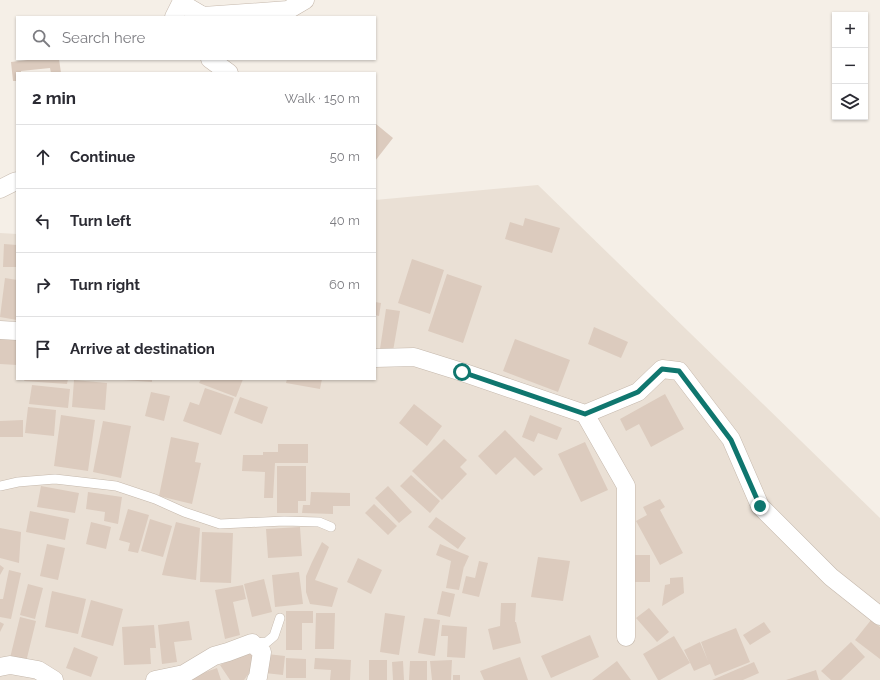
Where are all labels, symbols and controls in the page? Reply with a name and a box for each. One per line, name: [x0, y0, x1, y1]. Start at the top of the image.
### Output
map controls: [832, 12, 868, 120]
button: +: [832, 12, 868, 48]
search box: [16, 16, 376, 60]
icon: search: [30, 27, 52, 49]
text: Search here: [62, 29, 145, 47]
button: −: [832, 48, 868, 84]
button: layers: [832, 84, 868, 120]
text: 2 min: [32, 88, 76, 108]
text: Walk · 150 m: [285, 91, 360, 106]
icon: ahead: [32, 146, 54, 168]
text: Continue: [70, 148, 135, 166]
text: 50 m: [330, 149, 360, 164]
icon: left: [32, 210, 54, 232]
text: Turn left: [70, 212, 131, 230]
text: 40 m: [330, 213, 360, 228]
icon: right: [32, 274, 54, 296]
text: Turn right: [70, 276, 140, 294]
text: 60 m: [329, 277, 360, 292]
icon: arrive: [32, 338, 54, 360]
text: Arrive at destination: [70, 340, 215, 358]
route start: [453, 363, 471, 381]
route end: [751, 497, 769, 515]

